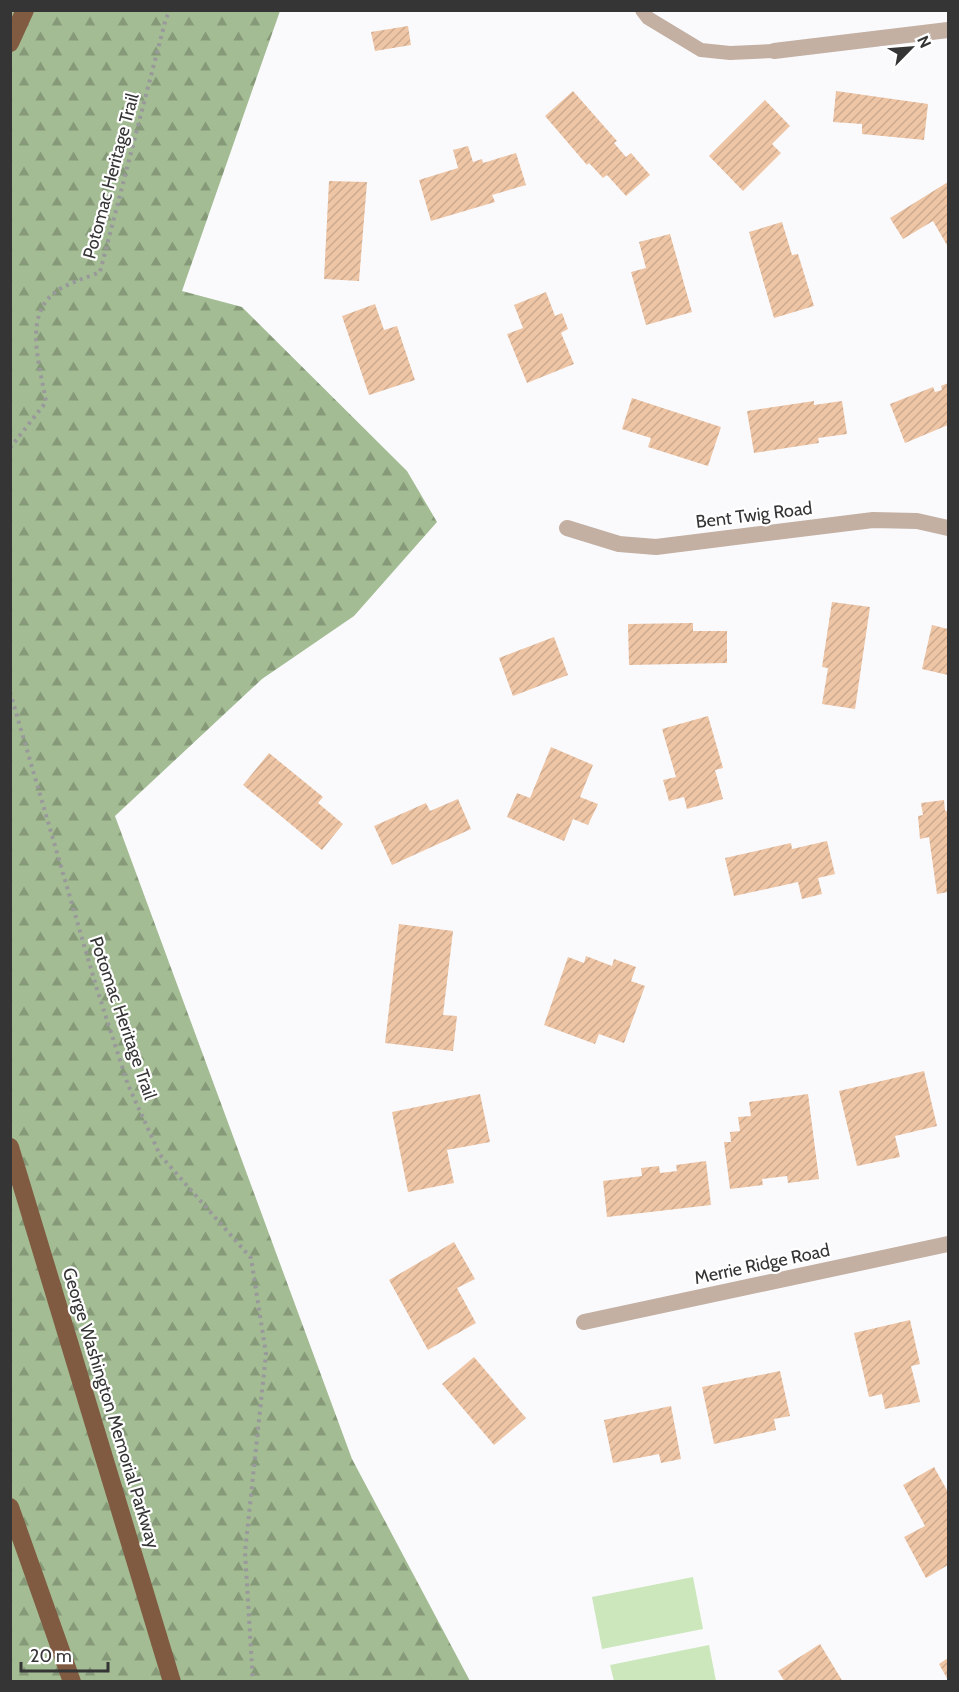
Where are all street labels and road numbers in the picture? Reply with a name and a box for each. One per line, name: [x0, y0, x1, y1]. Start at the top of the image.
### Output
street label: Potomac Heritage Trail: [78, 90, 144, 261]
street label: Bent Twig Road: [695, 497, 813, 533]
street label: Potomac Heritage Trail: [85, 934, 161, 1103]
street label: Merrie Ridge Road: [692, 1239, 832, 1289]
street label: George Washington Memorial Parkway: [58, 1265, 164, 1551]

